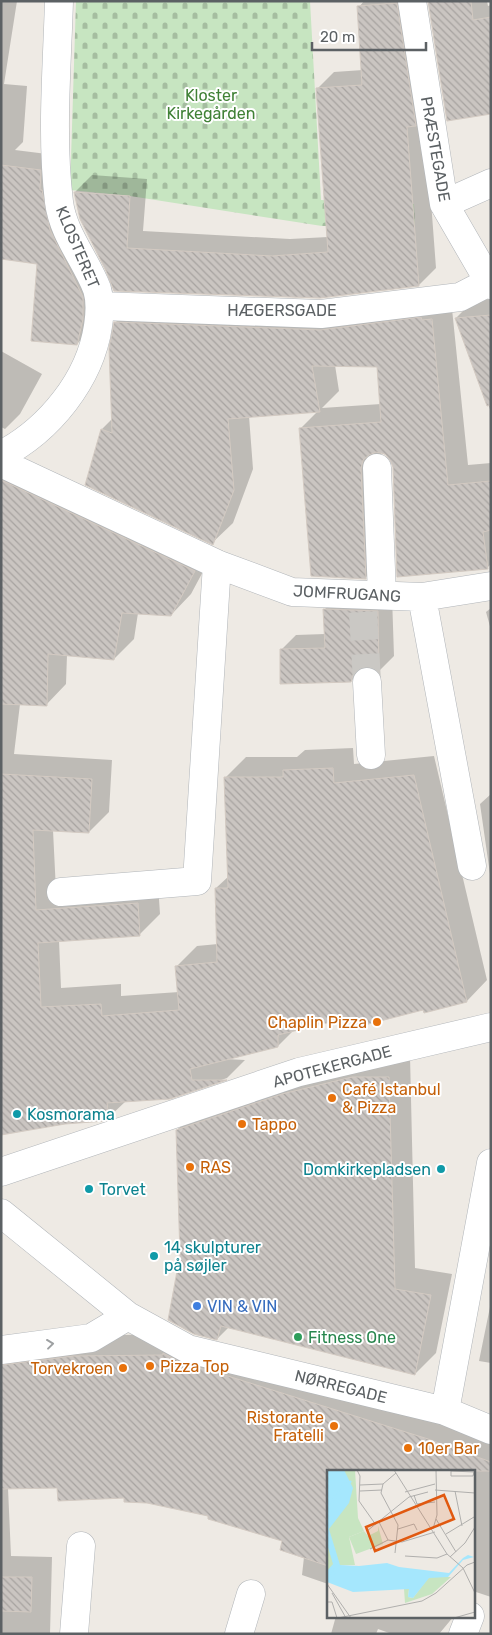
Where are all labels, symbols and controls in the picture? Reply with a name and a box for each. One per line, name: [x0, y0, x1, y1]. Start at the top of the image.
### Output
scale bar: [312, 20, 426, 52]
text: 20 m: [320, 28, 355, 46]
park label: Kloster Kirkegården: [167, 86, 255, 123]
street label: PRÆSTEGADE: [417, 95, 454, 203]
street label: KLOSTERET: [52, 203, 103, 291]
street label: HÆGERSGADE: [227, 301, 337, 320]
street label: JOMFRUGANG: [292, 581, 401, 606]
place label: Chaplin Pizza: [268, 1013, 367, 1032]
marker: Chaplin Pizza: [371, 1016, 383, 1028]
street label: APOTEKERGADE: [271, 1041, 394, 1092]
place label: Café Istanbul & Pizza: [342, 1080, 441, 1117]
marker: Café Istanbul & Pizza: [326, 1092, 338, 1104]
place label: Kosmorama: [27, 1105, 115, 1124]
marker: Kosmorama: [11, 1108, 23, 1120]
place label: Tappo: [252, 1115, 297, 1134]
marker: Tappo: [236, 1118, 248, 1130]
place label: RAS: [200, 1158, 231, 1177]
place label: Domkirkepladsen: [303, 1160, 431, 1179]
marker: RAS: [184, 1161, 196, 1173]
marker: Domkirkepladsen: [435, 1163, 447, 1175]
place label: Torvet: [99, 1180, 146, 1199]
marker: Torvet: [83, 1183, 95, 1195]
place label: 14 skulpturer på søjler: [164, 1238, 261, 1275]
marker: 14 skulpturer på søjler: [148, 1250, 160, 1262]
place label: VIN & VIN: [207, 1297, 277, 1316]
marker: VIN & VIN: [191, 1300, 203, 1312]
place label: Fitness One: [308, 1328, 396, 1347]
marker: Fitness One: [292, 1331, 304, 1343]
one-way arrow: [45, 1339, 54, 1349]
place label: Pizza Top: [160, 1357, 229, 1376]
place label: Torvekroen: [30, 1359, 113, 1378]
marker: Pizza Top: [144, 1360, 156, 1372]
marker: Torvekroen: [117, 1362, 129, 1374]
street label: NØRREGADE: [293, 1366, 389, 1407]
place label: Ristorante Fratelli: [246, 1408, 324, 1445]
marker: Ristorante Fratelli: [328, 1420, 340, 1432]
place label: 10er Bar: [418, 1439, 479, 1458]
marker: 10er Bar: [402, 1442, 414, 1454]
inset map: [327, 1470, 474, 1618]

